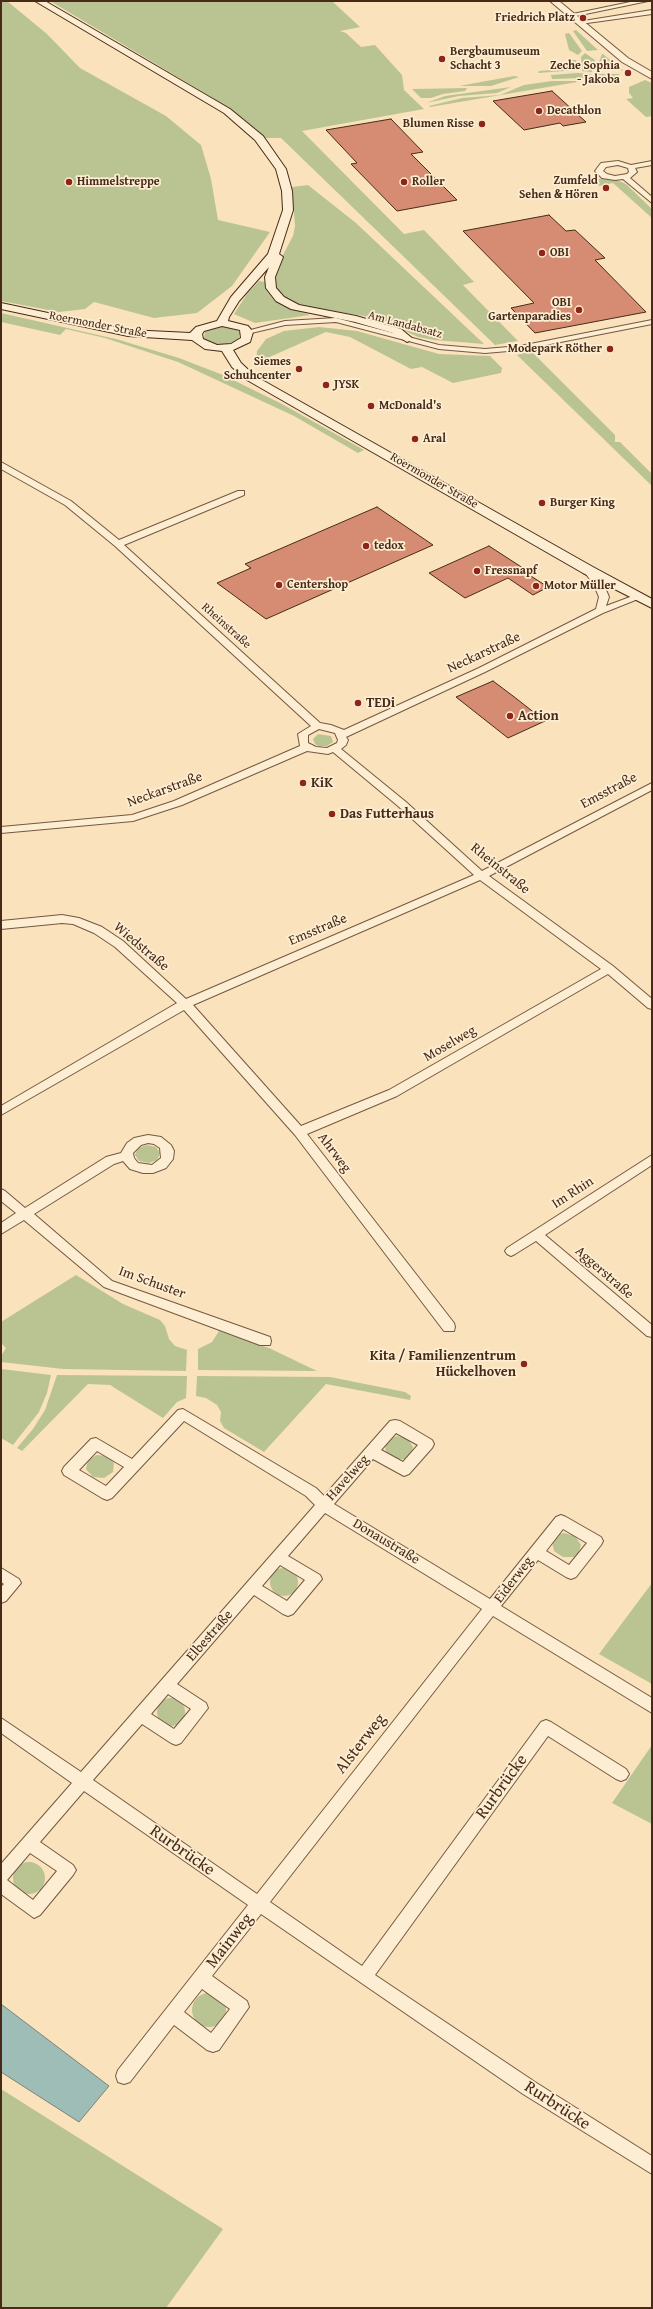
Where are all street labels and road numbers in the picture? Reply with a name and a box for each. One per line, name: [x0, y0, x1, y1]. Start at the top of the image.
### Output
street label: Roermonder Straße: [48, 308, 148, 342]
street label: Am Landabsatz: [366, 308, 444, 342]
street label: Roermonder Straße: [387, 450, 481, 512]
street label: Rheinstraße: [198, 600, 254, 652]
street label: Neckarstraße: [445, 629, 523, 677]
street label: Neckarstraße: [125, 769, 205, 811]
street label: Emsstraße: [578, 769, 640, 813]
street label: Rheinstraße: [467, 840, 533, 898]
street label: Emsstraße: [286, 910, 350, 950]
street label: Wiedstraße: [110, 919, 172, 975]
street label: Moselweg: [421, 1022, 479, 1066]
street label: Ahrweg: [314, 1130, 354, 1176]
street label: Im Rhin: [549, 1173, 597, 1213]
street label: Aggerstraße: [571, 1243, 637, 1303]
street label: Im Schuster: [116, 1263, 188, 1303]
street label: Havelweg: [323, 1452, 373, 1504]
street label: Donaustraße: [349, 1515, 423, 1569]
street label: Eiderweg: [491, 1554, 537, 1606]
street label: Elbestraße: [183, 1607, 237, 1665]
street label: Alsterweg: [331, 1710, 391, 1778]
street label: Rurbrücke: [472, 1751, 532, 1823]
street label: Rurbrücke: [146, 1821, 218, 1881]
street label: Mainweg: [202, 1909, 258, 1973]
street label: Rurbrücke: [520, 2077, 594, 2135]

